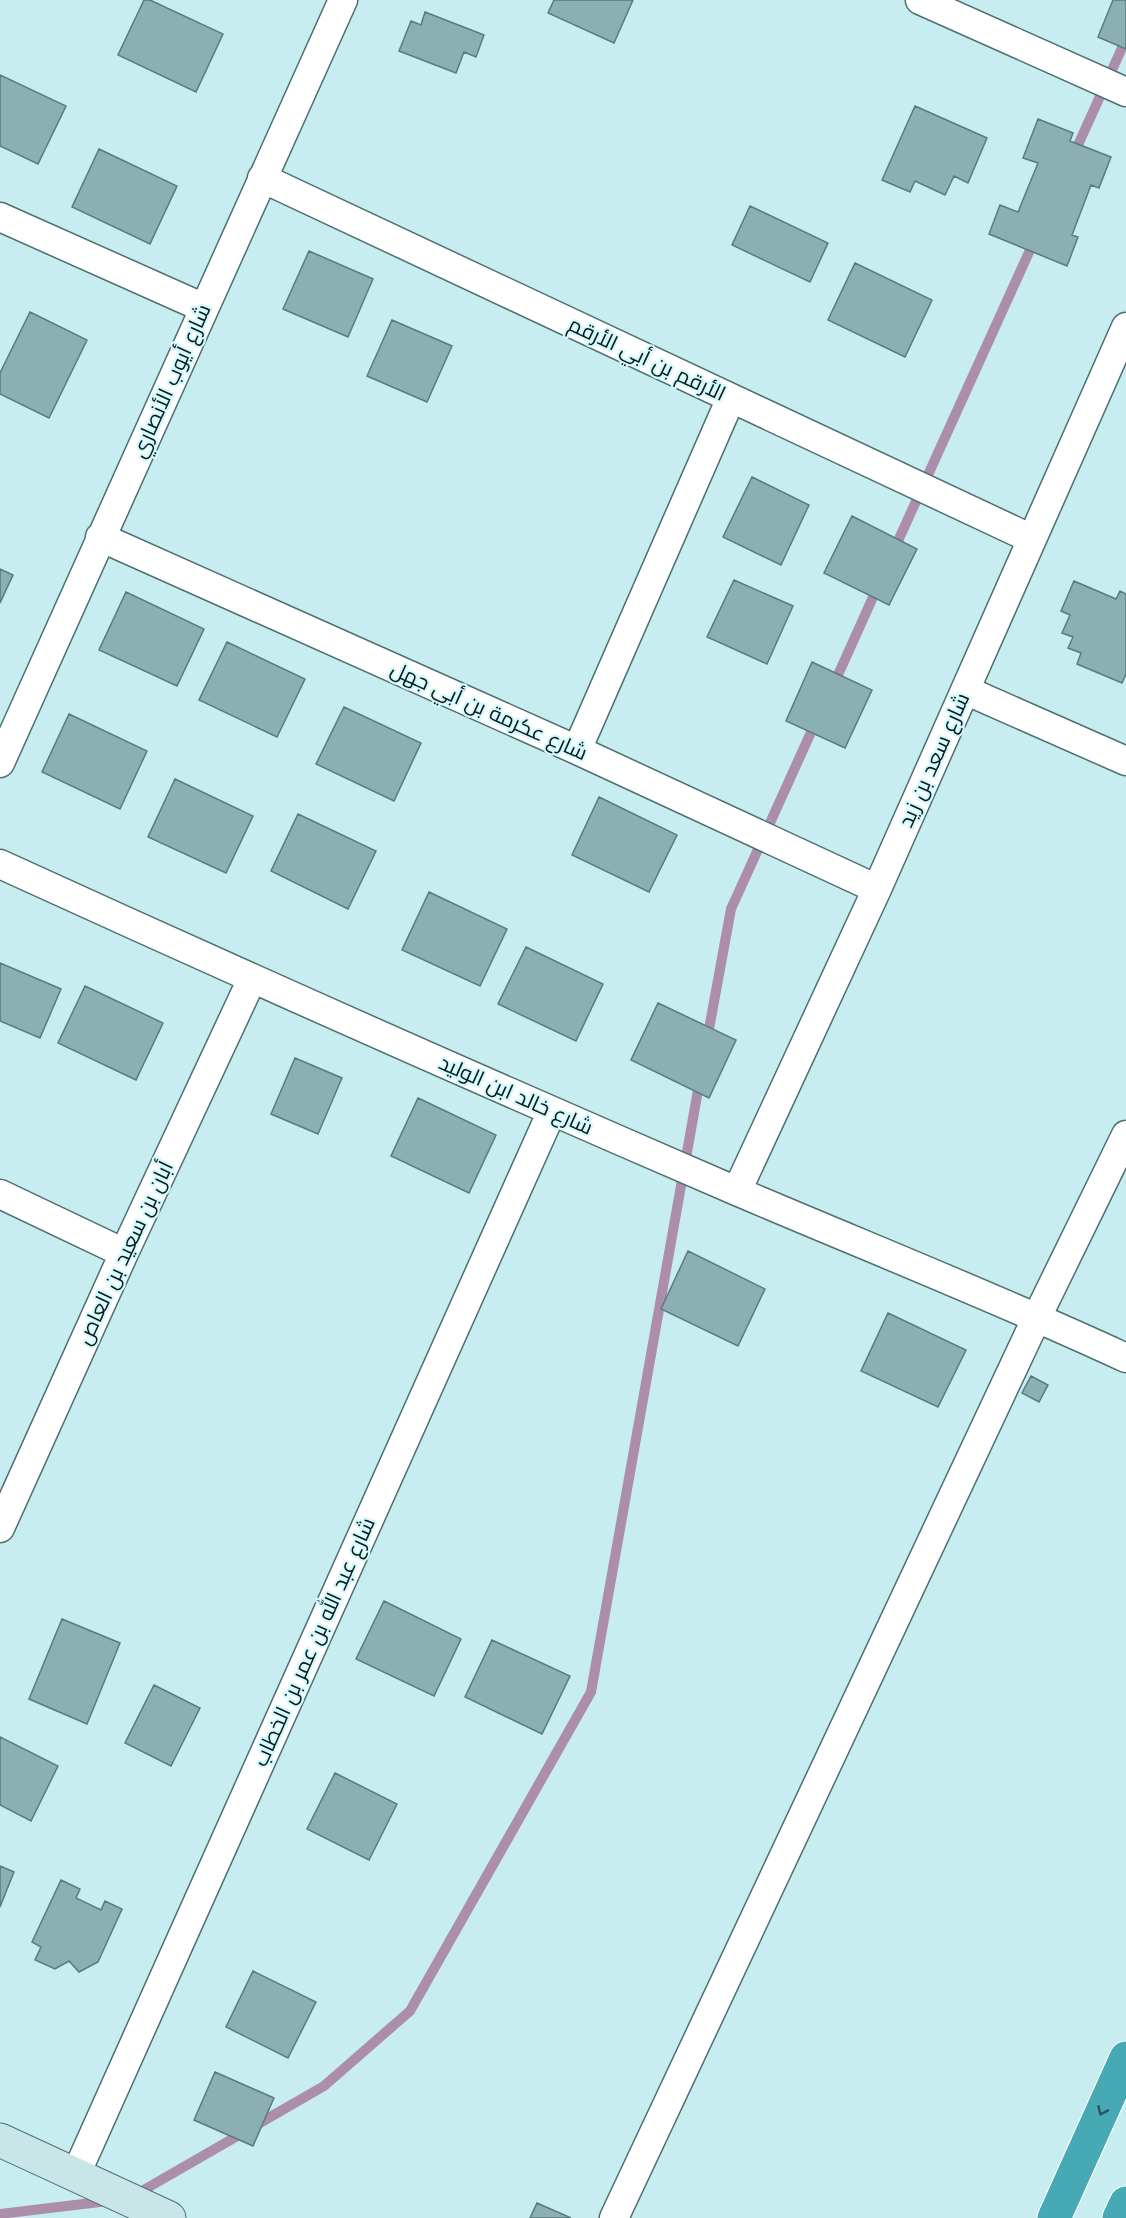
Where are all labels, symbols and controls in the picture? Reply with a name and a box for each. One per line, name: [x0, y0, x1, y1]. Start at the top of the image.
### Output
street label: شارع أيوب الأنصاري: [125, 300, 219, 463]
street label: الأرقم بن أبي الأرقم: [563, 311, 730, 410]
street label: شارع عكرمة بن أبي جهل: [385, 656, 591, 769]
street label: شارع سعد بن زيد: [893, 689, 976, 832]
street label: شارع خالد ابن الوليد: [435, 1049, 597, 1142]
street label: أبان بن سعيد بن العاص: [71, 1157, 179, 1349]
street label: شارع عبد الله بن عمر بن الخطاب: [246, 1513, 382, 1771]
one-way arrow: [1097, 2105, 1109, 2116]

